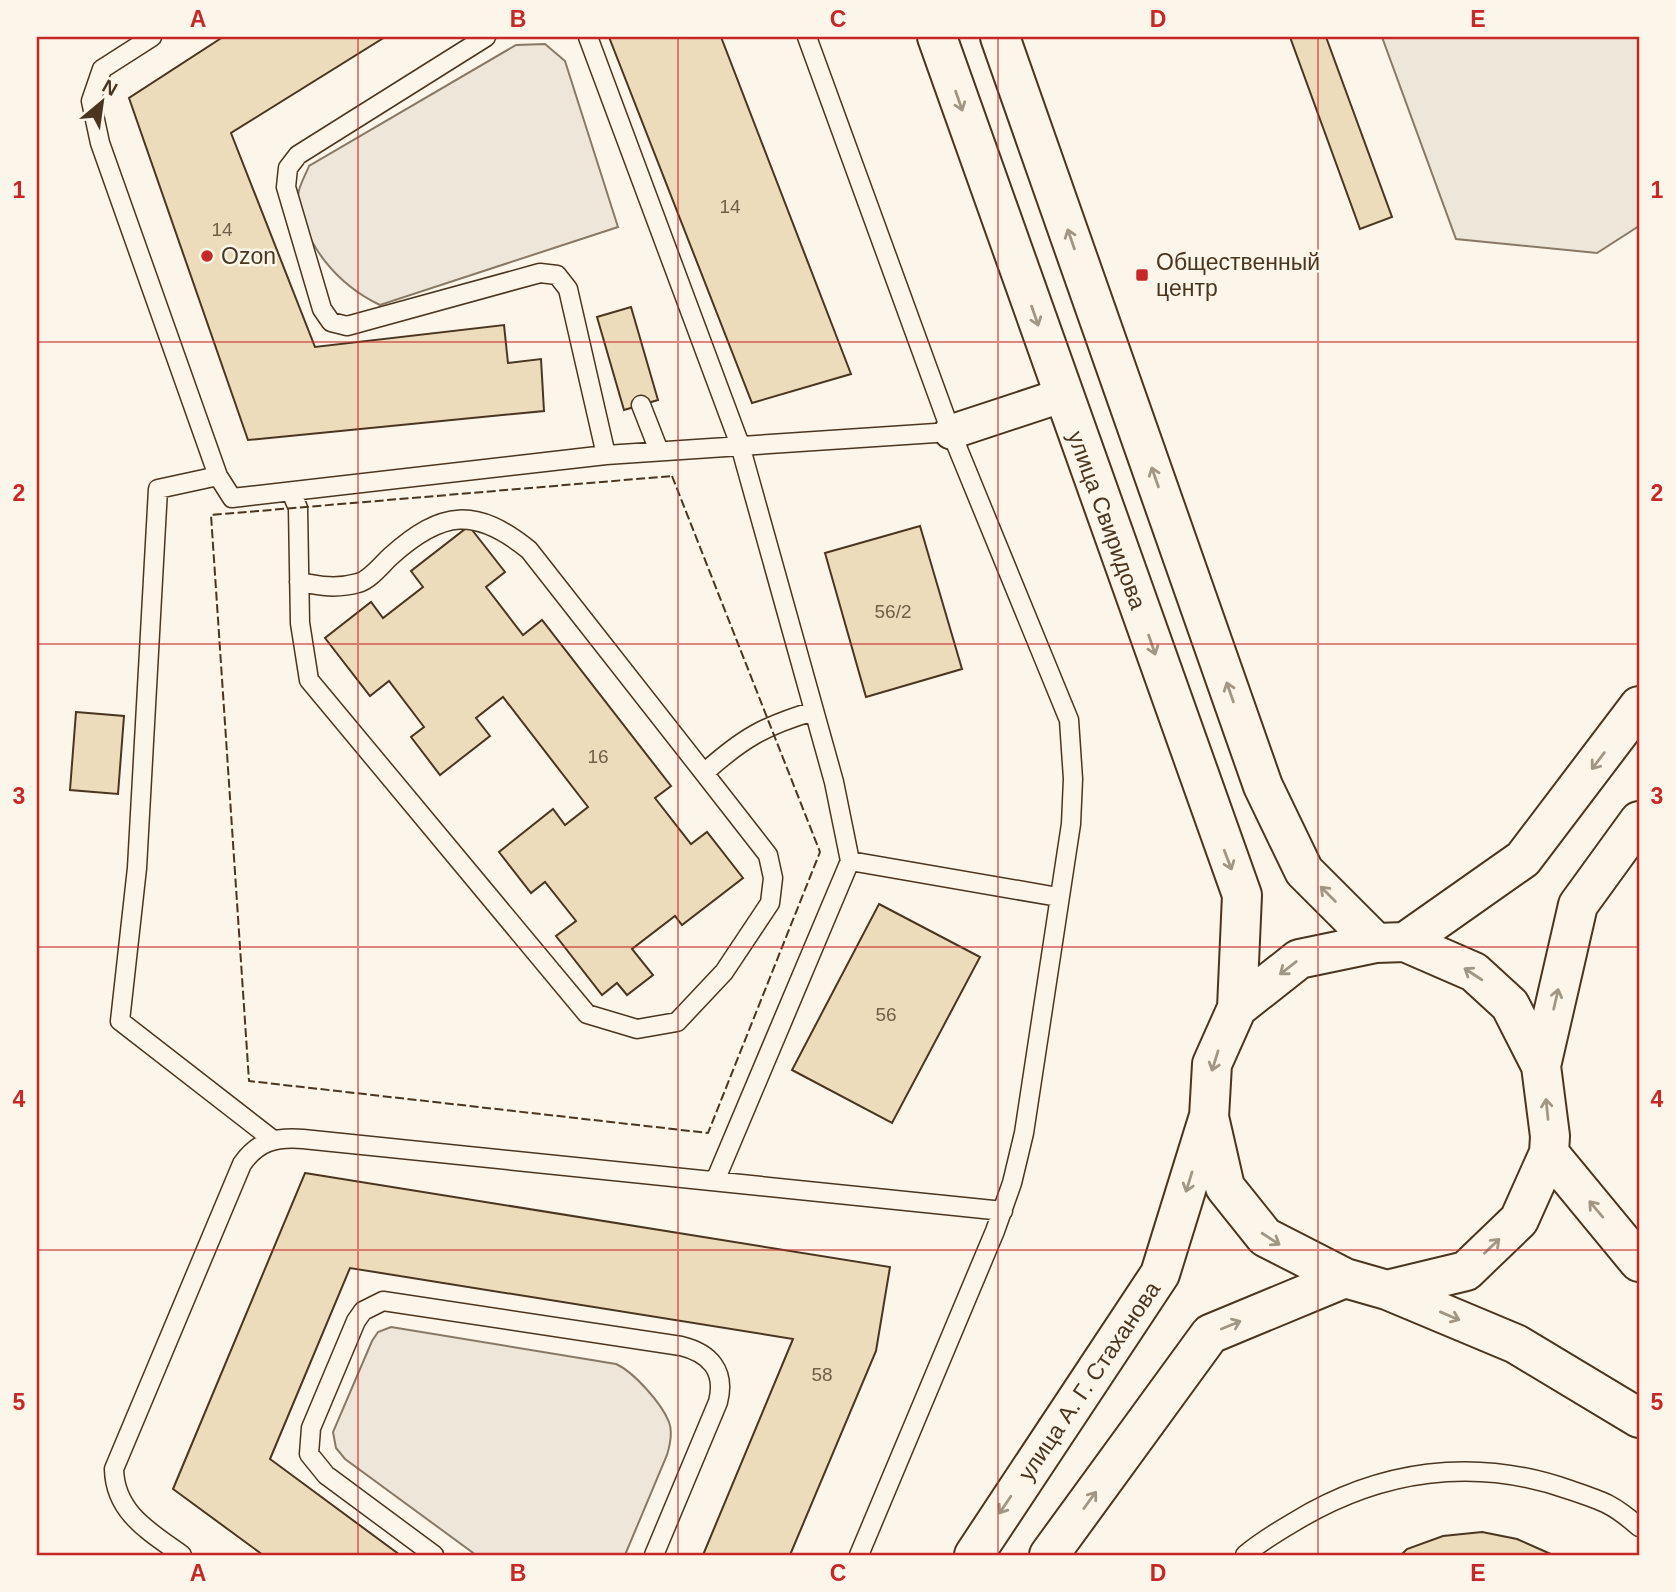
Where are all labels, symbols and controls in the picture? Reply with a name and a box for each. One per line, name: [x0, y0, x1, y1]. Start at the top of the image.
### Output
text: A: [190, 6, 206, 32]
text: B: [510, 6, 526, 32]
text: C: [830, 6, 846, 32]
text: D: [1150, 6, 1166, 32]
text: E: [1470, 6, 1486, 32]
north arrow: [66, 66, 136, 136]
text: N: [99, 75, 121, 100]
one-way arrow: [954, 90, 966, 112]
text: 1: [13, 177, 26, 203]
text: 1: [1651, 177, 1664, 203]
house number: 14: [719, 196, 741, 217]
house number: 14: [211, 219, 233, 240]
one-way arrow: [1064, 229, 1076, 251]
place label: Ozon: [221, 243, 276, 269]
marker: Ozon: [199, 248, 215, 264]
place label: Общественный центр: [1156, 249, 1320, 301]
marker: Общественный центр: [1134, 267, 1150, 283]
one-way arrow: [1030, 304, 1042, 326]
street label: улица Свиридова: [1063, 427, 1151, 613]
one-way arrow: [1148, 466, 1161, 488]
text: 2: [13, 480, 25, 506]
text: 2: [1651, 480, 1663, 506]
house number: 56/2: [875, 601, 911, 622]
one-way arrow: [1147, 634, 1159, 656]
one-way arrow: [1223, 681, 1235, 703]
house number: 16: [587, 746, 609, 767]
one-way arrow: [1591, 751, 1606, 770]
text: 3: [13, 783, 25, 809]
text: 3: [1651, 783, 1663, 809]
one-way arrow: [1223, 848, 1236, 870]
one-way arrow: [1319, 886, 1336, 903]
one-way arrow: [1279, 960, 1298, 975]
one-way arrow: [1464, 966, 1483, 981]
one-way arrow: [1550, 988, 1564, 1011]
house number: 56: [875, 1004, 897, 1025]
one-way arrow: [1208, 1049, 1221, 1071]
text: 4: [13, 1086, 26, 1112]
text: 4: [1651, 1086, 1664, 1112]
one-way arrow: [1540, 1098, 1553, 1121]
one-way arrow: [1181, 1171, 1194, 1193]
one-way arrow: [1588, 1201, 1603, 1219]
one-way arrow: [1261, 1231, 1280, 1246]
one-way arrow: [1483, 1238, 1500, 1255]
street label: улица А. Г. Стаханова: [1013, 1277, 1165, 1485]
one-way arrow: [1439, 1310, 1460, 1323]
one-way arrow: [1219, 1318, 1241, 1331]
house number: 58: [811, 1364, 833, 1385]
text: 5: [13, 1389, 26, 1415]
text: 5: [1651, 1389, 1664, 1415]
one-way arrow: [1082, 1491, 1097, 1510]
one-way arrow: [998, 1495, 1013, 1514]
text: A: [190, 1560, 206, 1586]
text: B: [510, 1560, 526, 1586]
text: C: [830, 1560, 846, 1586]
text: D: [1150, 1560, 1166, 1586]
text: E: [1470, 1560, 1486, 1586]

